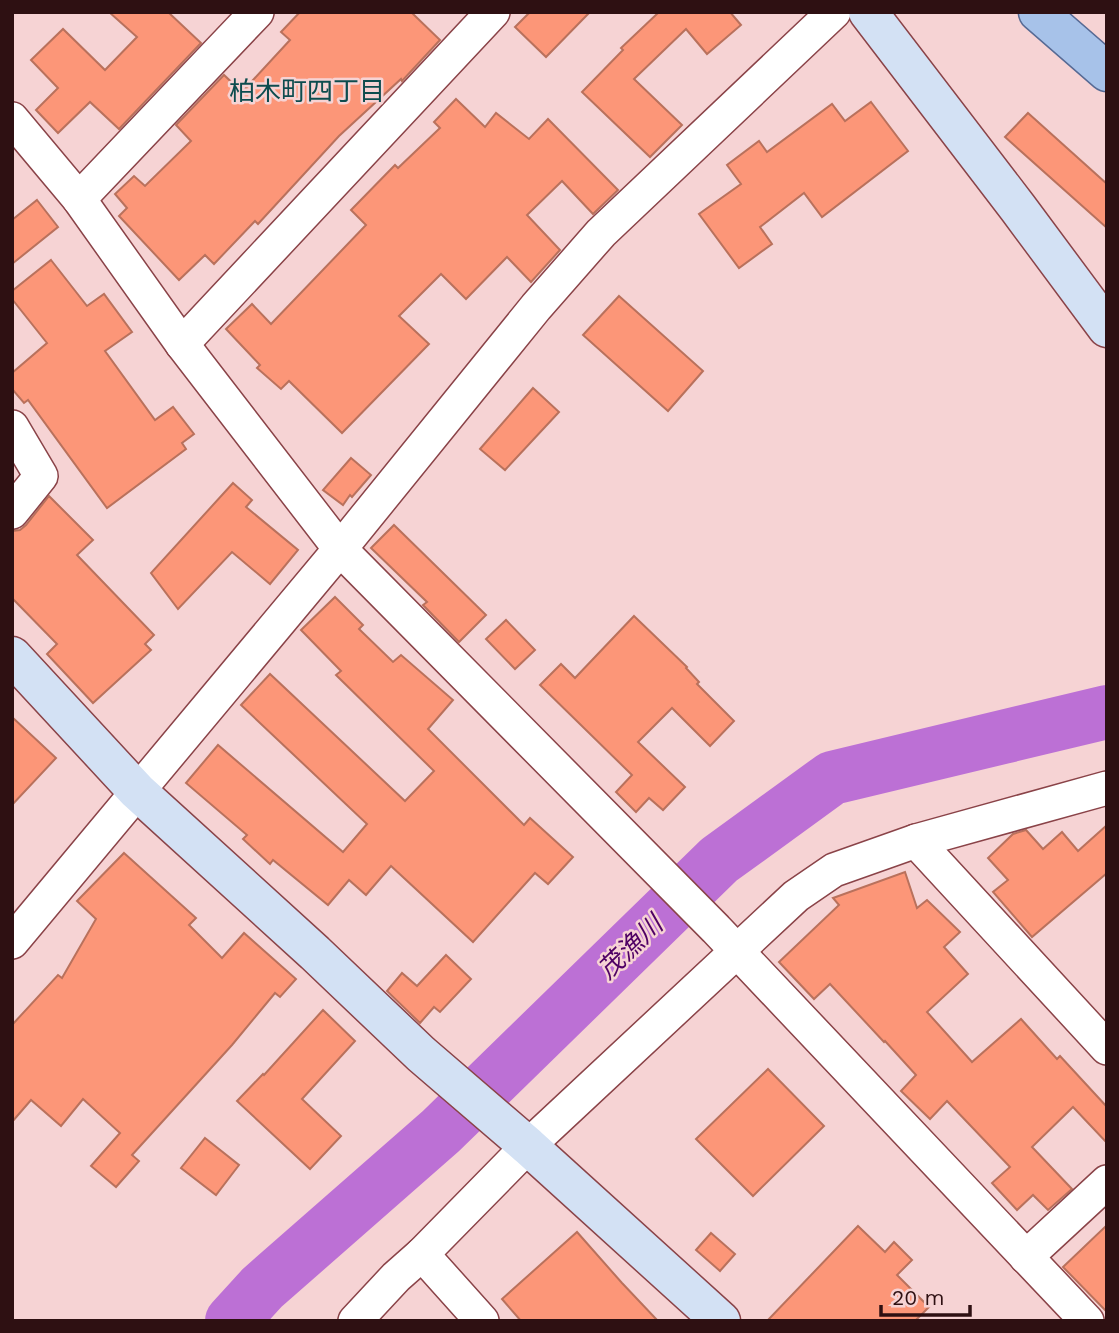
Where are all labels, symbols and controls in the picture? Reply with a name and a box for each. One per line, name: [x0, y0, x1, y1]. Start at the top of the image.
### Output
district label: 柏木町四丁目: [229, 76, 385, 106]
water label: 茂漁川: [592, 907, 671, 985]
scale bar: [881, 1274, 970, 1318]
text: 20 m: [892, 1285, 944, 1310]

